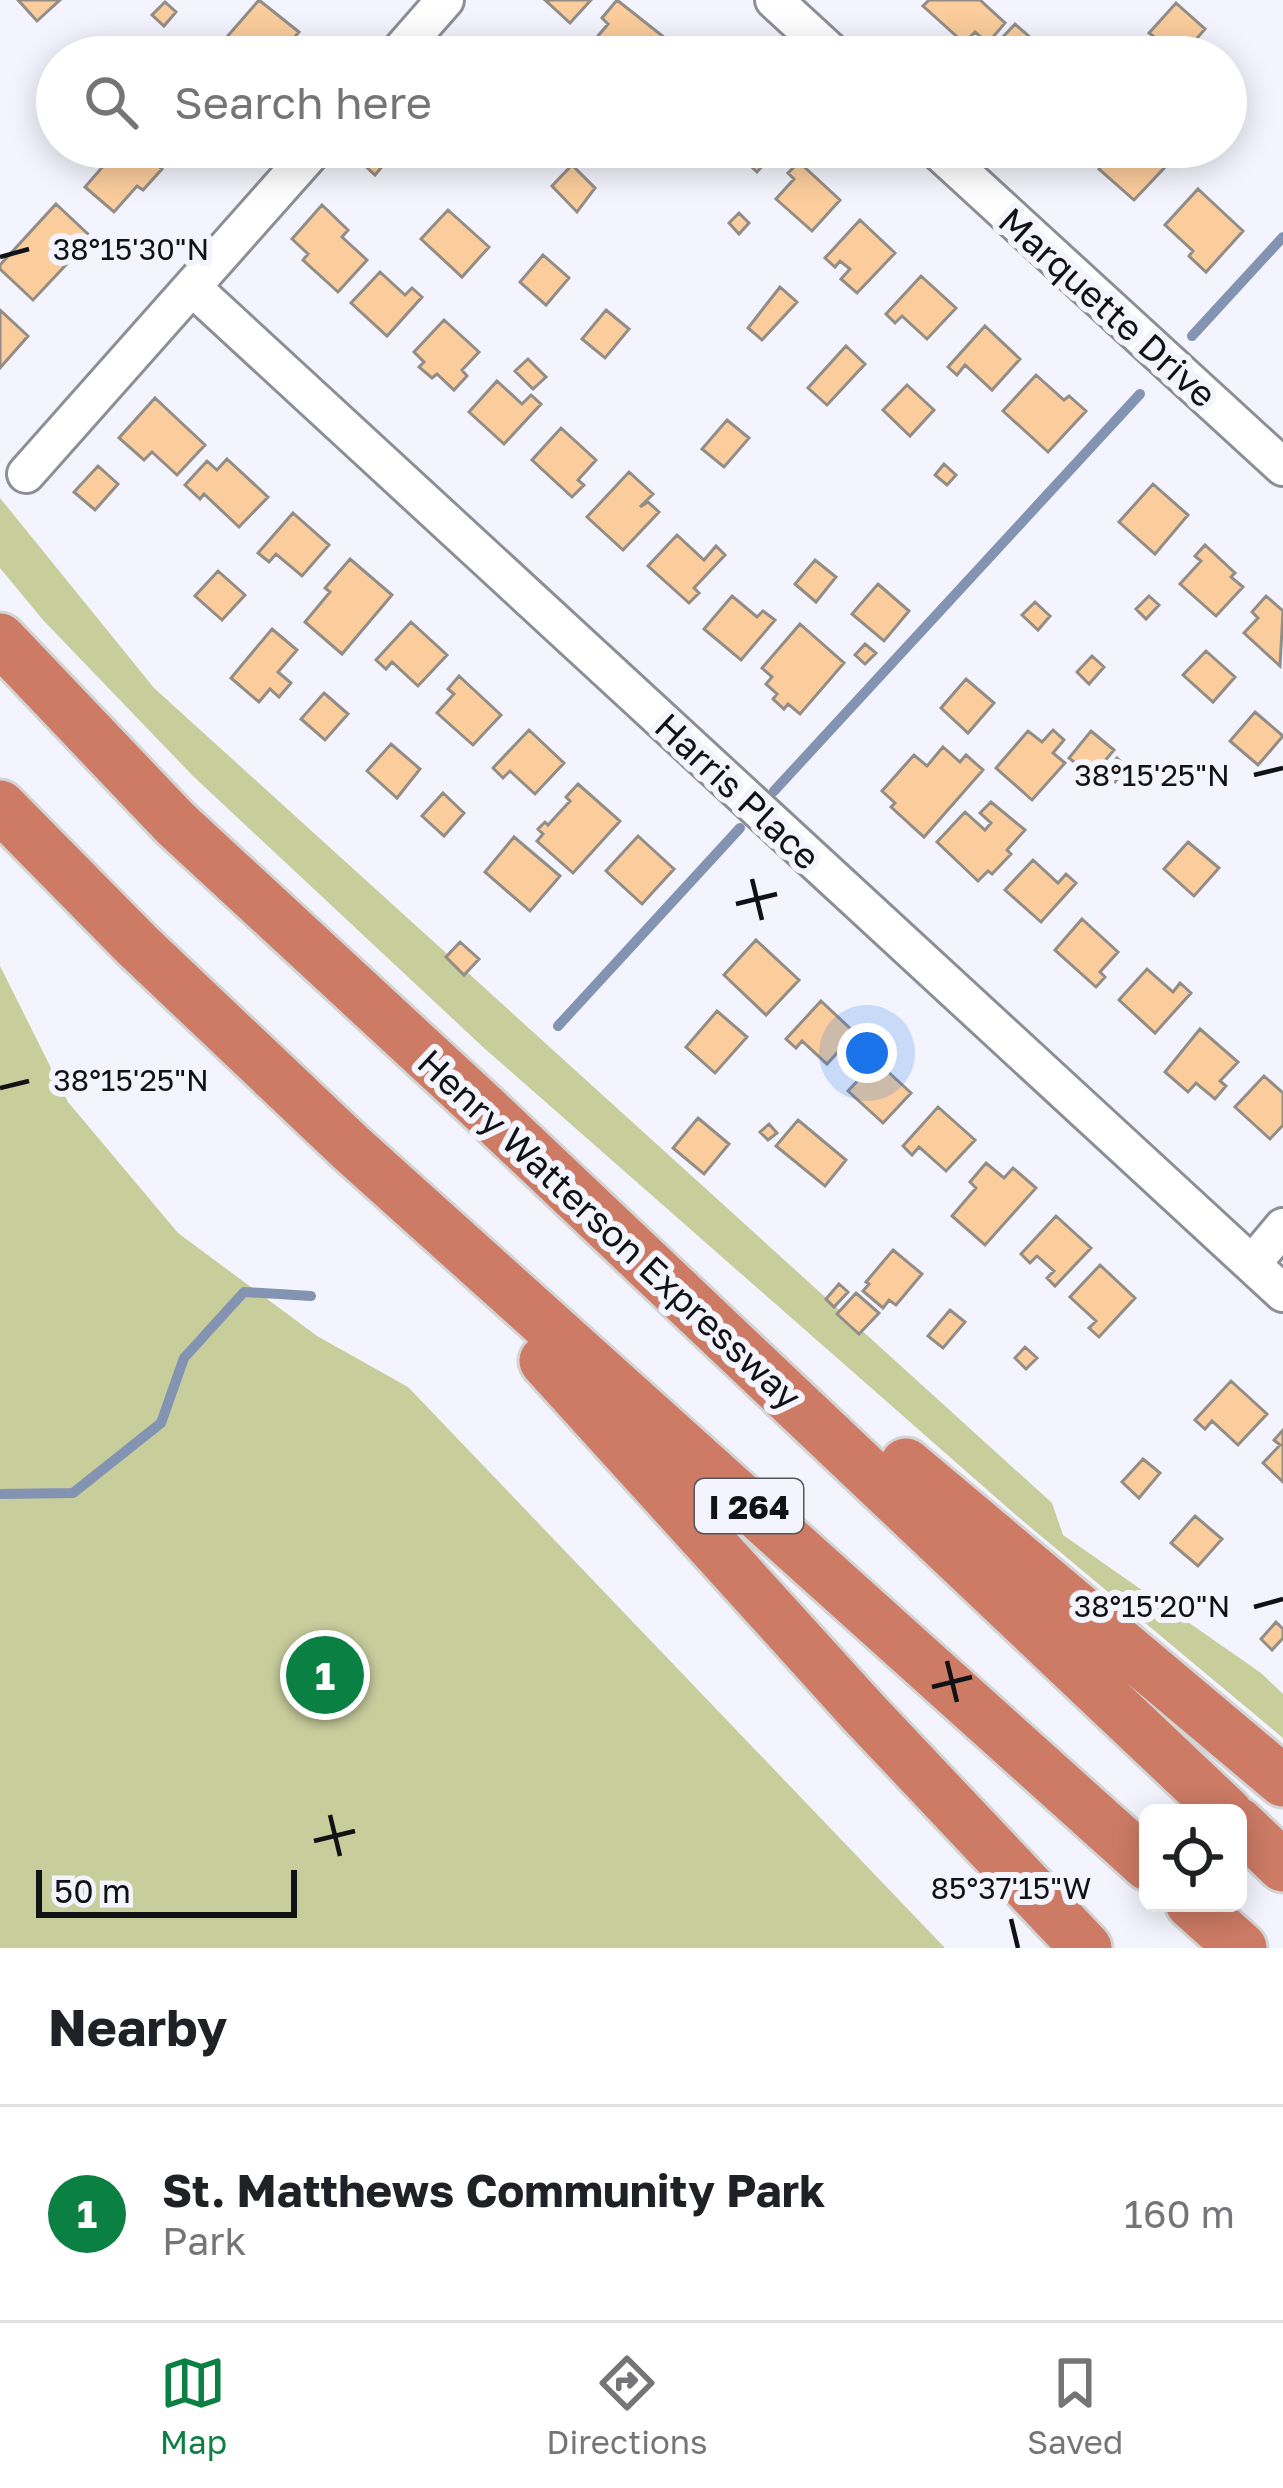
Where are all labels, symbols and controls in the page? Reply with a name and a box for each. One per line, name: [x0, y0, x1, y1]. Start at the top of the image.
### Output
search box: [36, 36, 1247, 168]
icon: search: [78, 69, 144, 135]
text: Search here: [174, 75, 432, 129]
street label: Marquette Drive: [991, 198, 1225, 416]
text: 38°15'30"N: [53, 231, 209, 267]
street label: Harris Place: [647, 704, 829, 878]
text: 38°15'25"N: [1074, 757, 1230, 793]
your location: [837, 1023, 897, 1083]
street label: Henry Watterson Expressway: [410, 1040, 810, 1418]
text: 38°15'25"N: [53, 1062, 209, 1098]
road number: I 264: [695, 1479, 803, 1533]
text: 38°15'20"N: [1074, 1588, 1230, 1624]
pin: 1: [286, 1630, 364, 1720]
map controls: [1139, 1804, 1247, 1912]
button: locate: [1139, 1804, 1247, 1912]
scale bar: [36, 1864, 297, 1917]
text: 85°37'15"W: [931, 1870, 1091, 1906]
text: 50 m: [54, 1871, 131, 1910]
text: Nearby: [48, 1996, 227, 2057]
text: St. Matthews Community Park: [162, 2163, 825, 2217]
text: 1: [77, 2190, 97, 2237]
text: 160 m: [1124, 2190, 1235, 2237]
text: Park: [162, 2217, 246, 2264]
tab: Map: [160, 2350, 227, 2461]
tab: Directions: [546, 2350, 708, 2461]
tab: Saved: [1027, 2350, 1123, 2461]

